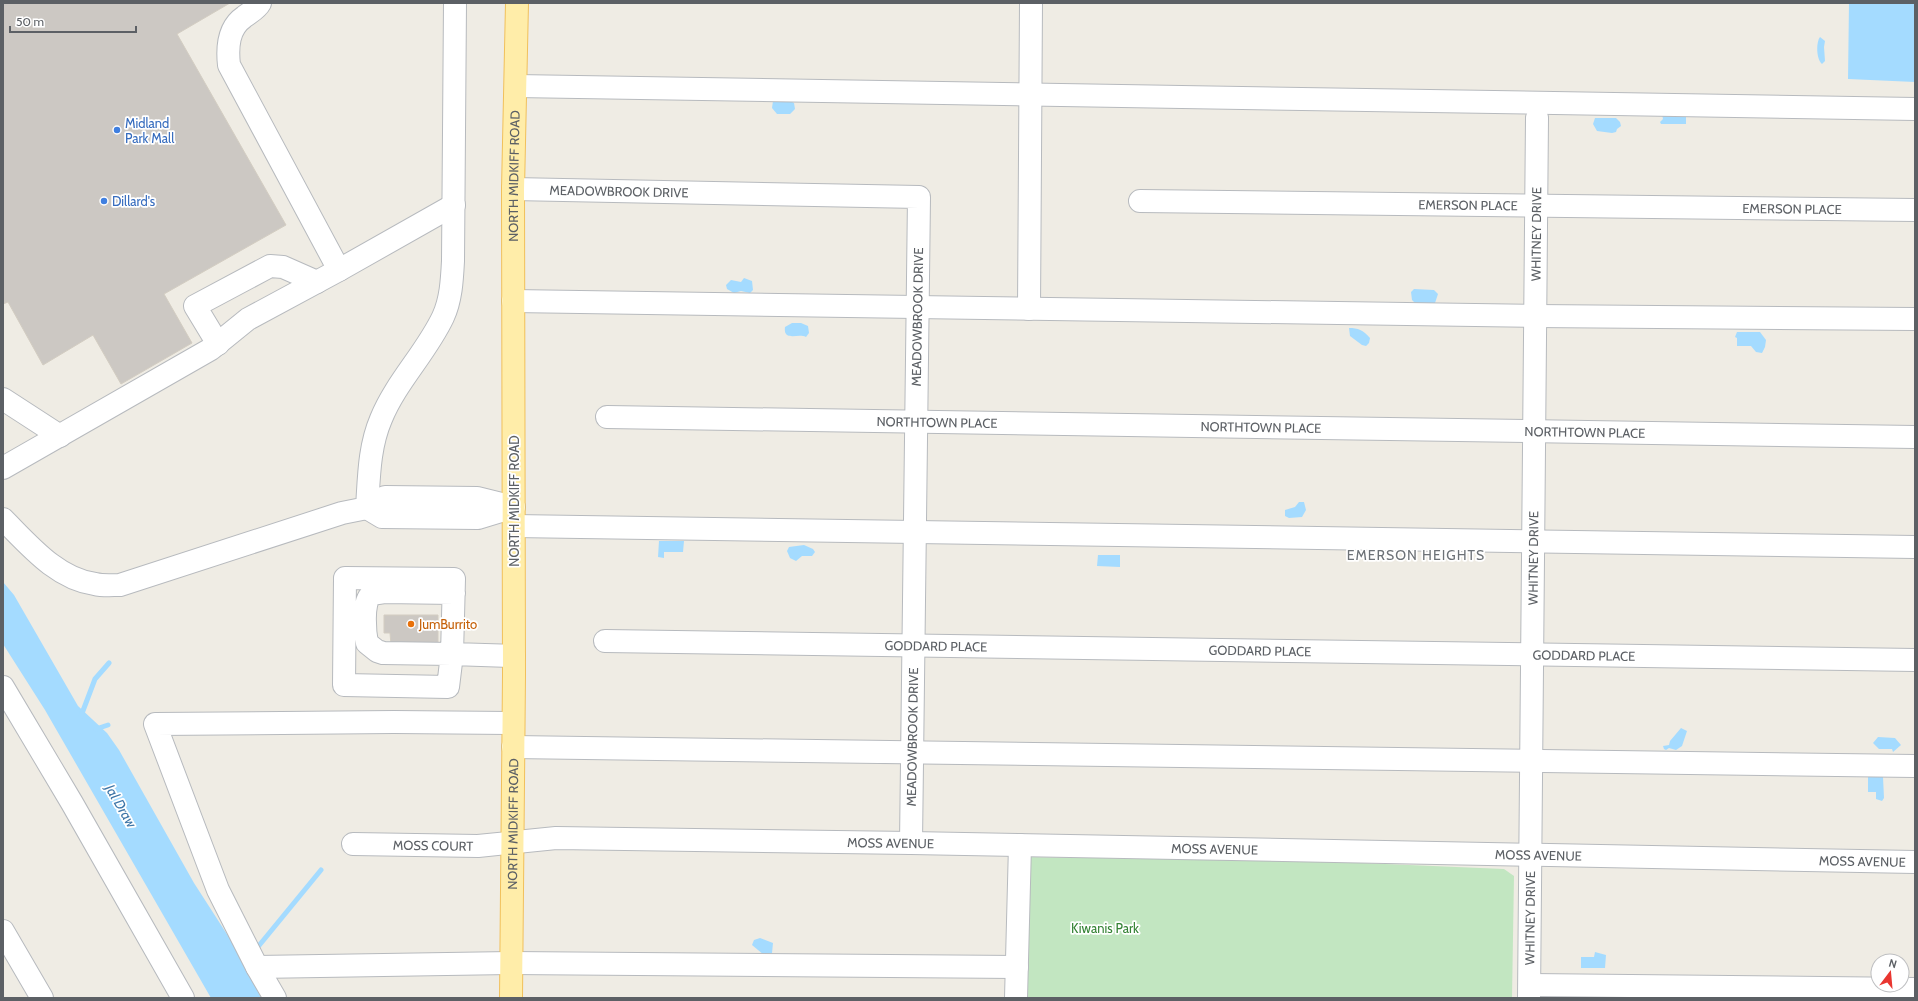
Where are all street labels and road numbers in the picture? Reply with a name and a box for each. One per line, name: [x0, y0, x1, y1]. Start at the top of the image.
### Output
street label: NORTH MIDKIFF ROAD: [505, 110, 523, 242]
street label: MEADOWBROOK DRIVE: [549, 182, 689, 200]
street label: WHITNEY DRIVE: [1528, 187, 1544, 281]
street label: EMERSON PLACE: [1418, 196, 1518, 213]
street label: EMERSON PLACE: [1742, 200, 1842, 217]
street label: MEADOWBROOK DRIVE: [908, 247, 926, 387]
street label: NORTHTOWN PLACE: [876, 413, 998, 431]
street label: NORTHTOWN PLACE: [1200, 418, 1322, 436]
street label: NORTHTOWN PLACE: [1524, 423, 1645, 441]
street label: NORTH MIDKIFF ROAD: [506, 435, 522, 567]
street label: WHITNEY DRIVE: [1525, 511, 1541, 605]
street label: GODDARD PLACE: [884, 637, 987, 655]
street label: GODDARD PLACE: [1208, 642, 1311, 659]
street label: GODDARD PLACE: [1532, 646, 1635, 664]
street label: MEADOWBROOK DRIVE: [903, 667, 921, 807]
street label: NORTH MIDKIFF ROAD: [504, 758, 521, 890]
street label: MOSS AVENUE: [847, 834, 934, 851]
street label: MOSS COURT: [393, 837, 473, 854]
street label: MOSS AVENUE: [1171, 840, 1258, 858]
street label: MOSS AVENUE: [1495, 846, 1582, 864]
street label: MOSS AVENUE: [1819, 852, 1906, 870]
street label: WHITNEY DRIVE: [1521, 871, 1538, 965]

